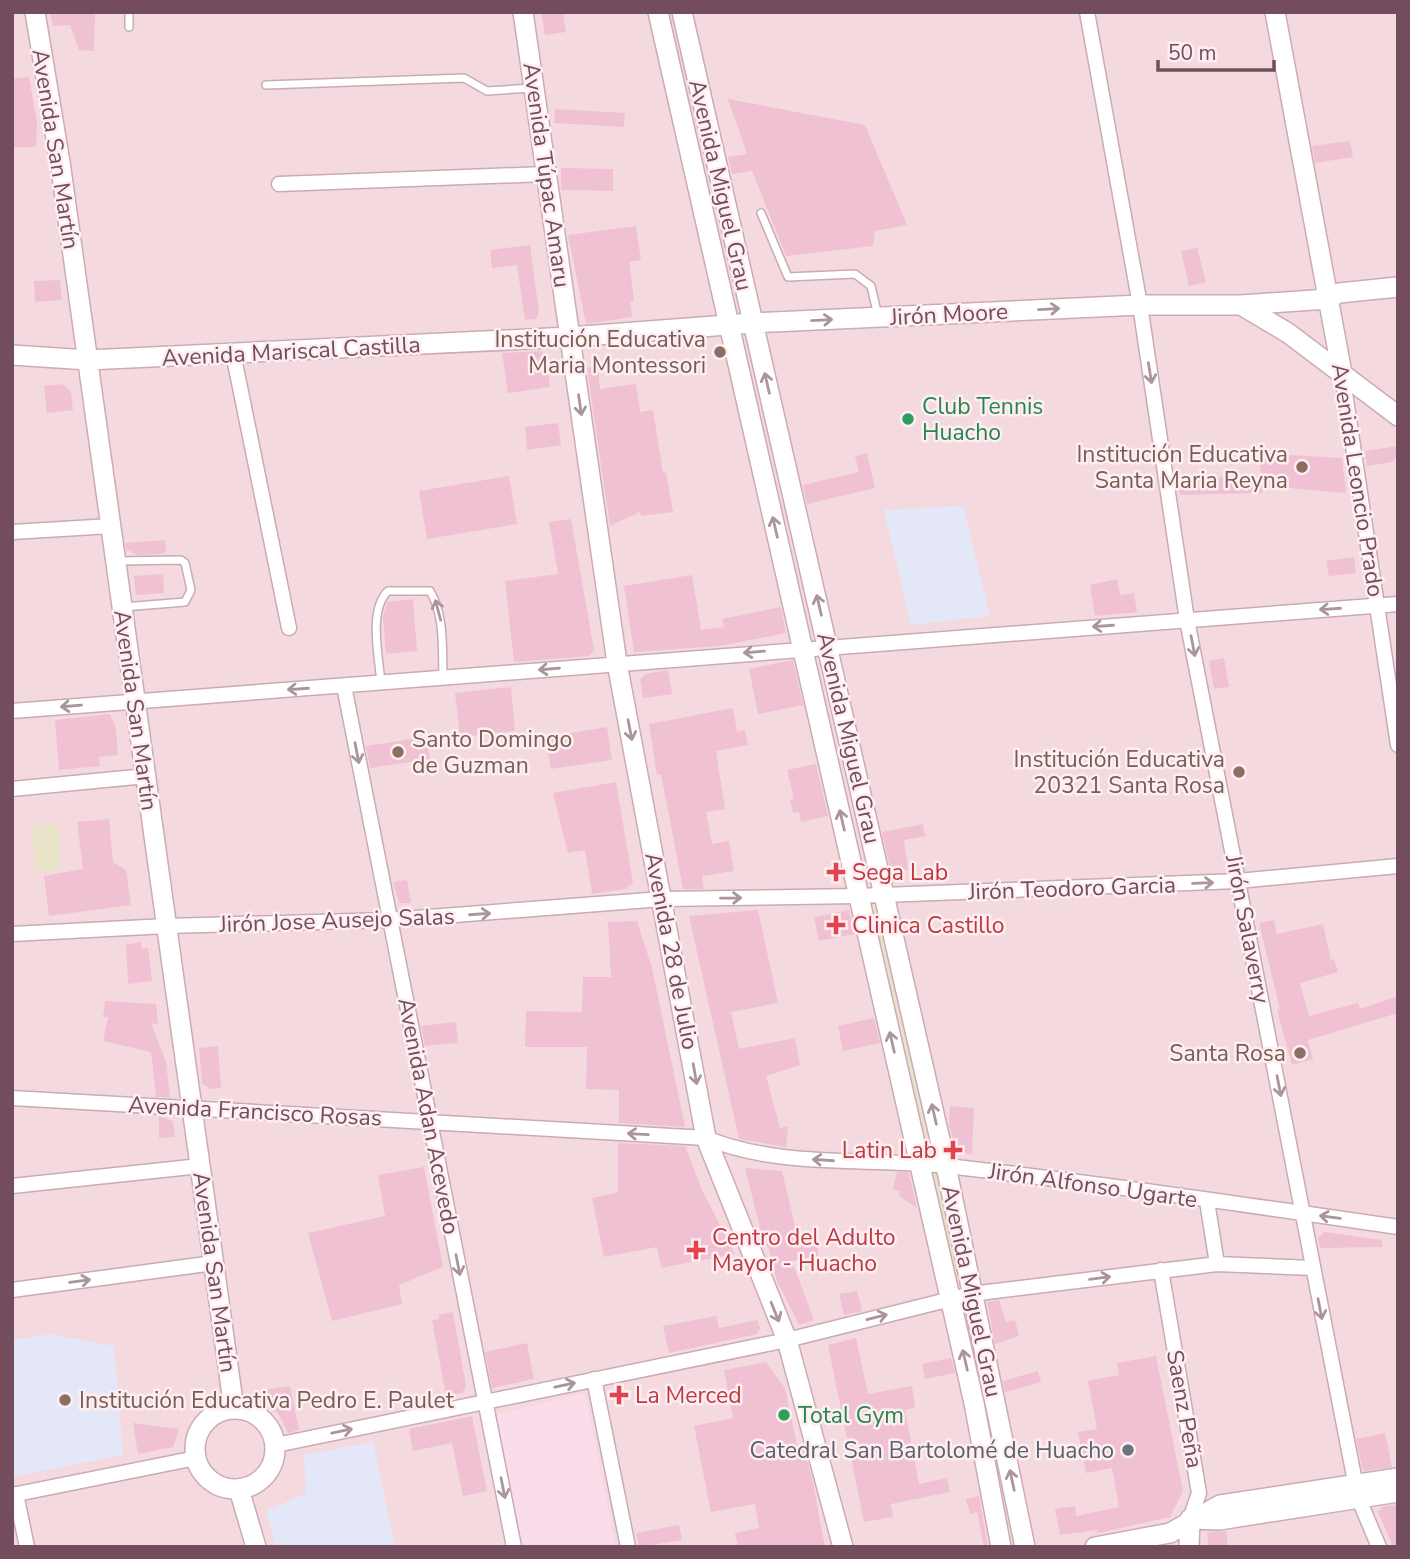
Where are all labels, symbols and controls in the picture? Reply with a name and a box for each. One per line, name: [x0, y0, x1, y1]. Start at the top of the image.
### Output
scale bar: [1158, 28, 1274, 72]
text: 50 m: [1168, 39, 1217, 67]
street label: Avenida San Martín: [24, 47, 87, 251]
street label: Avenida Túpac Amaru: [515, 61, 578, 290]
street label: Avenida Miguel Grau: [681, 76, 760, 294]
street label: Jirón Moore: [888, 296, 1009, 333]
one-way arrow: [1037, 303, 1060, 316]
one-way arrow: [810, 313, 833, 326]
place label: Institución Educativa Maria Montessori: [494, 324, 706, 381]
street label: Avenida Mariscal Castilla: [161, 329, 421, 374]
marker: Institución Educativa Maria Montessori: [712, 344, 728, 360]
one-way arrow: [1144, 361, 1157, 384]
street label: Avenida Leoncio Prado: [1324, 361, 1391, 599]
one-way arrow: [760, 373, 773, 395]
place label: Club Tennis Huacho: [922, 391, 1043, 448]
one-way arrow: [573, 393, 586, 416]
marker: Club Tennis Huacho: [900, 411, 916, 427]
place label: Institución Educativa Santa Maria Reyna: [1076, 439, 1288, 496]
marker: Institución Educativa Santa Maria Reyna: [1294, 459, 1310, 475]
one-way arrow: [768, 516, 782, 539]
one-way arrow: [812, 594, 825, 617]
one-way arrow: [430, 600, 443, 622]
one-way arrow: [1319, 603, 1341, 616]
street label: Avenida San Martín: [106, 608, 165, 812]
one-way arrow: [1092, 620, 1115, 633]
street label: Avenida Miguel Grau: [809, 629, 888, 847]
one-way arrow: [1186, 634, 1200, 657]
one-way arrow: [743, 646, 766, 659]
one-way arrow: [538, 663, 561, 676]
one-way arrow: [287, 683, 310, 696]
one-way arrow: [60, 700, 83, 713]
one-way arrow: [624, 718, 637, 741]
place label: Santo Domingo de Guzman: [412, 724, 572, 781]
one-way arrow: [351, 741, 364, 764]
marker: Santo Domingo de Guzman: [390, 744, 406, 760]
place label: Institución Educativa 20321 Santa Rosa: [1013, 744, 1225, 801]
marker: Institución Educativa 20321 Santa Rosa: [1231, 764, 1247, 780]
one-way arrow: [834, 810, 847, 832]
street label: Avenida 28 de Julio: [637, 850, 706, 1052]
street label: Jirón Salaverry: [1218, 851, 1277, 1006]
place label: Sega Lab: [852, 857, 948, 888]
marker: Sega Lab: [826, 862, 846, 882]
street label: Jirón Teodoro Garcia: [967, 869, 1176, 908]
one-way arrow: [1191, 876, 1214, 889]
one-way arrow: [719, 892, 742, 905]
street label: Jirón Jose Ausejo Salas: [218, 901, 455, 940]
one-way arrow: [468, 907, 491, 920]
place label: Clinica Castillo: [852, 910, 1005, 941]
marker: Clinica Castillo: [826, 915, 846, 935]
street label: Avenida Adan Acevedo: [390, 995, 467, 1237]
one-way arrow: [885, 1031, 898, 1054]
place label: Santa Rosa: [1169, 1038, 1286, 1069]
marker: Santa Rosa: [1292, 1045, 1308, 1061]
one-way arrow: [688, 1062, 702, 1085]
one-way arrow: [1273, 1074, 1287, 1097]
street label: Avenida Francisco Rosas: [127, 1089, 383, 1134]
one-way arrow: [926, 1103, 940, 1126]
one-way arrow: [627, 1128, 650, 1141]
place label: Latin Lab: [842, 1135, 937, 1166]
marker: Latin Lab: [943, 1140, 963, 1160]
one-way arrow: [812, 1153, 835, 1166]
street label: Jirón Alfonso Ugarte: [986, 1155, 1199, 1215]
street label: Avenida San Martín: [185, 1170, 244, 1374]
street label: Avenida Miguel Grau: [934, 1182, 1009, 1400]
one-way arrow: [1319, 1210, 1342, 1223]
place label: Centro del Adulto Mayor - Huacho: [712, 1222, 895, 1279]
marker: Centro del Adulto Mayor - Huacho: [686, 1240, 706, 1260]
one-way arrow: [452, 1253, 466, 1276]
one-way arrow: [1088, 1271, 1111, 1284]
one-way arrow: [68, 1275, 91, 1288]
one-way arrow: [1314, 1297, 1328, 1320]
one-way arrow: [770, 1300, 783, 1322]
one-way arrow: [865, 1310, 887, 1323]
street label: Saenz Peña: [1159, 1347, 1210, 1471]
one-way arrow: [957, 1349, 971, 1372]
one-way arrow: [553, 1378, 576, 1392]
place label: La Merced: [635, 1380, 742, 1411]
place label: Institución Educativa Pedro E. Paulet: [79, 1385, 455, 1416]
marker: La Merced: [609, 1385, 629, 1405]
marker: Institución Educativa Pedro E. Paulet: [57, 1392, 73, 1408]
place label: Total Gym: [798, 1400, 904, 1431]
marker: Total Gym: [776, 1407, 792, 1423]
one-way arrow: [330, 1424, 353, 1438]
place label: Catedral San Bartolomé de Huacho: [750, 1435, 1114, 1466]
marker: Catedral San Bartolomé de Huacho: [1120, 1442, 1136, 1458]
one-way arrow: [1004, 1469, 1018, 1492]
one-way arrow: [496, 1476, 510, 1499]

